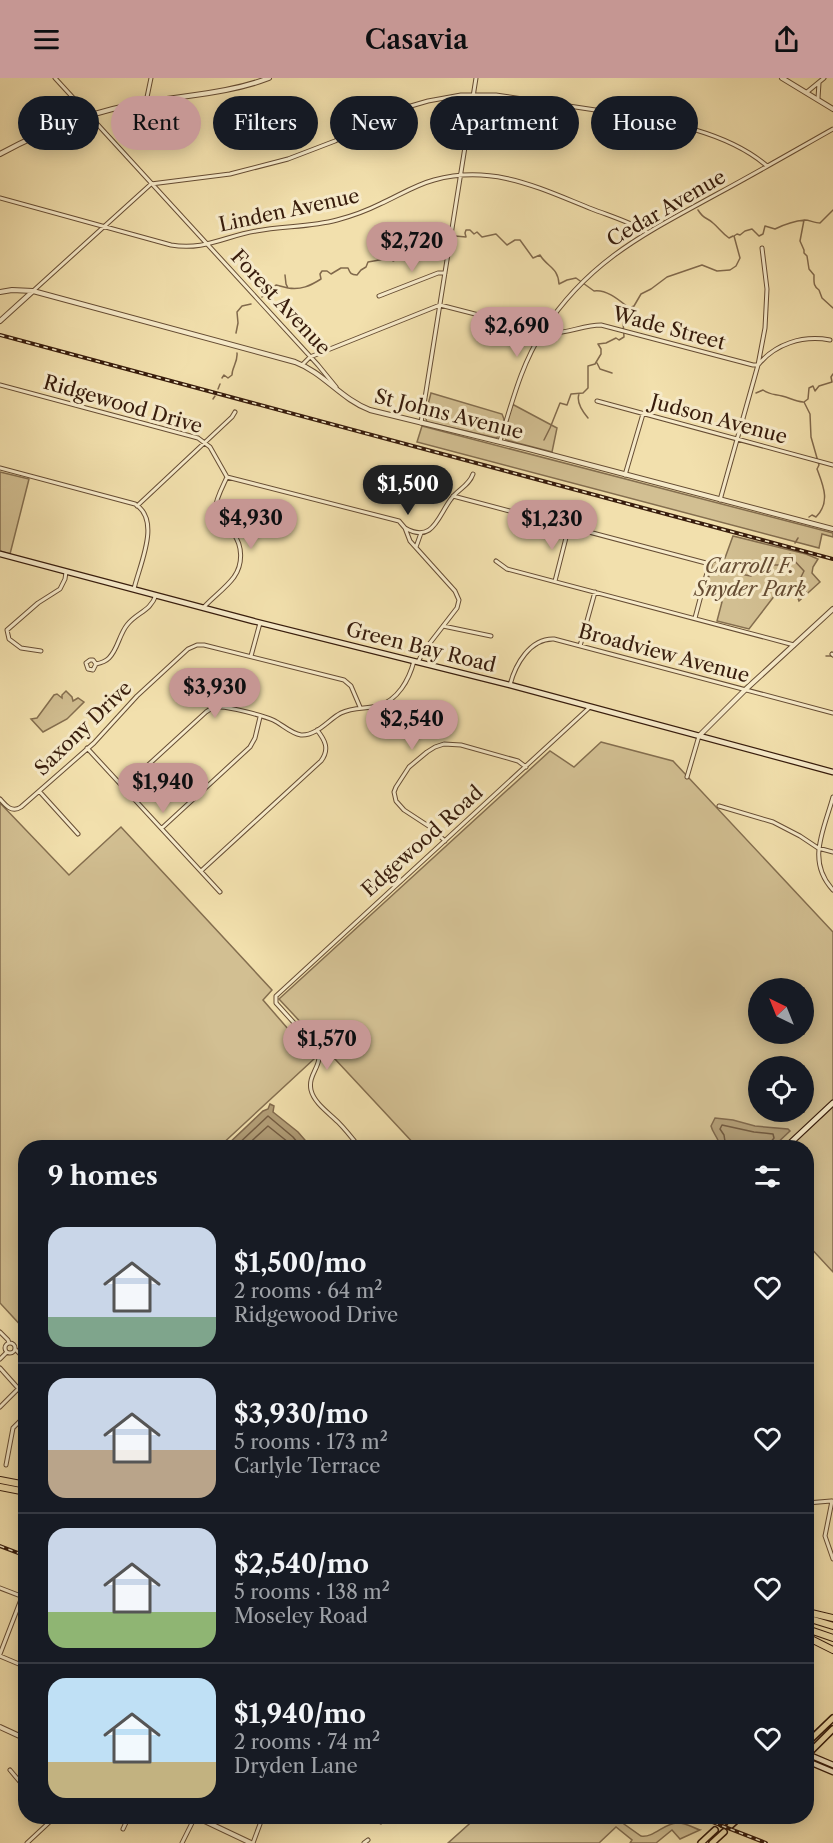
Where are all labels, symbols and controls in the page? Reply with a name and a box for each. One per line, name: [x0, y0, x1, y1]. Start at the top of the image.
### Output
icon: menu: [30, 23, 63, 56]
text: Casavia: [365, 23, 468, 56]
icon: share: [770, 23, 803, 56]
chip: Buy: [18, 96, 99, 150]
chip: Rent: [111, 96, 201, 150]
chip: Filters: [213, 96, 318, 150]
chip: New: [330, 96, 418, 150]
chip: Apartment: [430, 96, 579, 150]
chip: House: [591, 96, 698, 150]
street label: Cedar Avenue: [602, 164, 730, 252]
street label: Linden Avenue: [216, 183, 362, 237]
pin: $2,720: [363, 222, 461, 273]
text: $2,720: [380, 229, 444, 253]
street label: Forest Avenue: [226, 244, 336, 360]
street label: Wade Street: [609, 301, 728, 355]
pin: $2,690: [468, 307, 566, 358]
text: $2,690: [484, 314, 550, 338]
street label: Ridgewood Drive: [41, 370, 205, 438]
street label: St Johns Avenue: [372, 384, 526, 444]
street label: Judson Avenue: [645, 388, 790, 449]
pin: $1,500: [359, 465, 457, 516]
text: $1,500: [377, 472, 439, 496]
pin: $4,930: [202, 499, 300, 550]
pin: $1,230: [503, 500, 601, 551]
text: $4,930: [219, 506, 283, 530]
text: $1,230: [521, 507, 583, 531]
park label: Carroll F. Snyder Park: [693, 554, 806, 601]
street label: Green Bay Road: [343, 617, 499, 677]
street label: Broadview Avenue: [576, 619, 752, 687]
pin: $3,930: [166, 668, 264, 719]
text: $3,930: [183, 675, 247, 699]
street label: Saxony Drive: [29, 676, 137, 780]
pin: $2,540: [363, 700, 461, 751]
text: $2,540: [380, 707, 444, 731]
pin: $1,940: [114, 763, 212, 814]
text: $1,940: [132, 770, 194, 794]
street label: Edgewood Road: [356, 780, 488, 902]
north arrow: [748, 978, 814, 1044]
map controls: [748, 978, 814, 1122]
pin: $1,570: [278, 1020, 376, 1071]
text: $1,570: [297, 1027, 357, 1051]
button: locate: [748, 1056, 814, 1122]
text: 9 homes: [48, 1160, 158, 1192]
icon: filters: [751, 1160, 784, 1193]
text: $1,500/mo: [234, 1247, 367, 1279]
icon: home: [96, 1251, 168, 1323]
icon: heart: [751, 1271, 784, 1304]
text: 2 rooms · 64 m²: [234, 1279, 383, 1303]
text: Ridgewood Drive: [234, 1303, 398, 1327]
text: $3,930/mo: [234, 1398, 368, 1430]
icon: home: [96, 1402, 168, 1474]
icon: heart: [751, 1422, 784, 1455]
text: 5 rooms · 173 m²: [234, 1430, 388, 1454]
text: Carlyle Terrace: [234, 1454, 380, 1478]
text: $2,540/mo: [234, 1548, 369, 1580]
icon: home: [96, 1552, 168, 1624]
icon: heart: [751, 1572, 784, 1605]
text: 5 rooms · 138 m²: [234, 1580, 390, 1604]
text: Moseley Road: [234, 1604, 368, 1628]
text: $1,940/mo: [234, 1698, 366, 1730]
icon: home: [96, 1702, 168, 1774]
icon: heart: [751, 1722, 784, 1755]
text: 2 rooms · 74 m²: [234, 1730, 380, 1754]
text: Dryden Lane: [234, 1754, 358, 1778]

